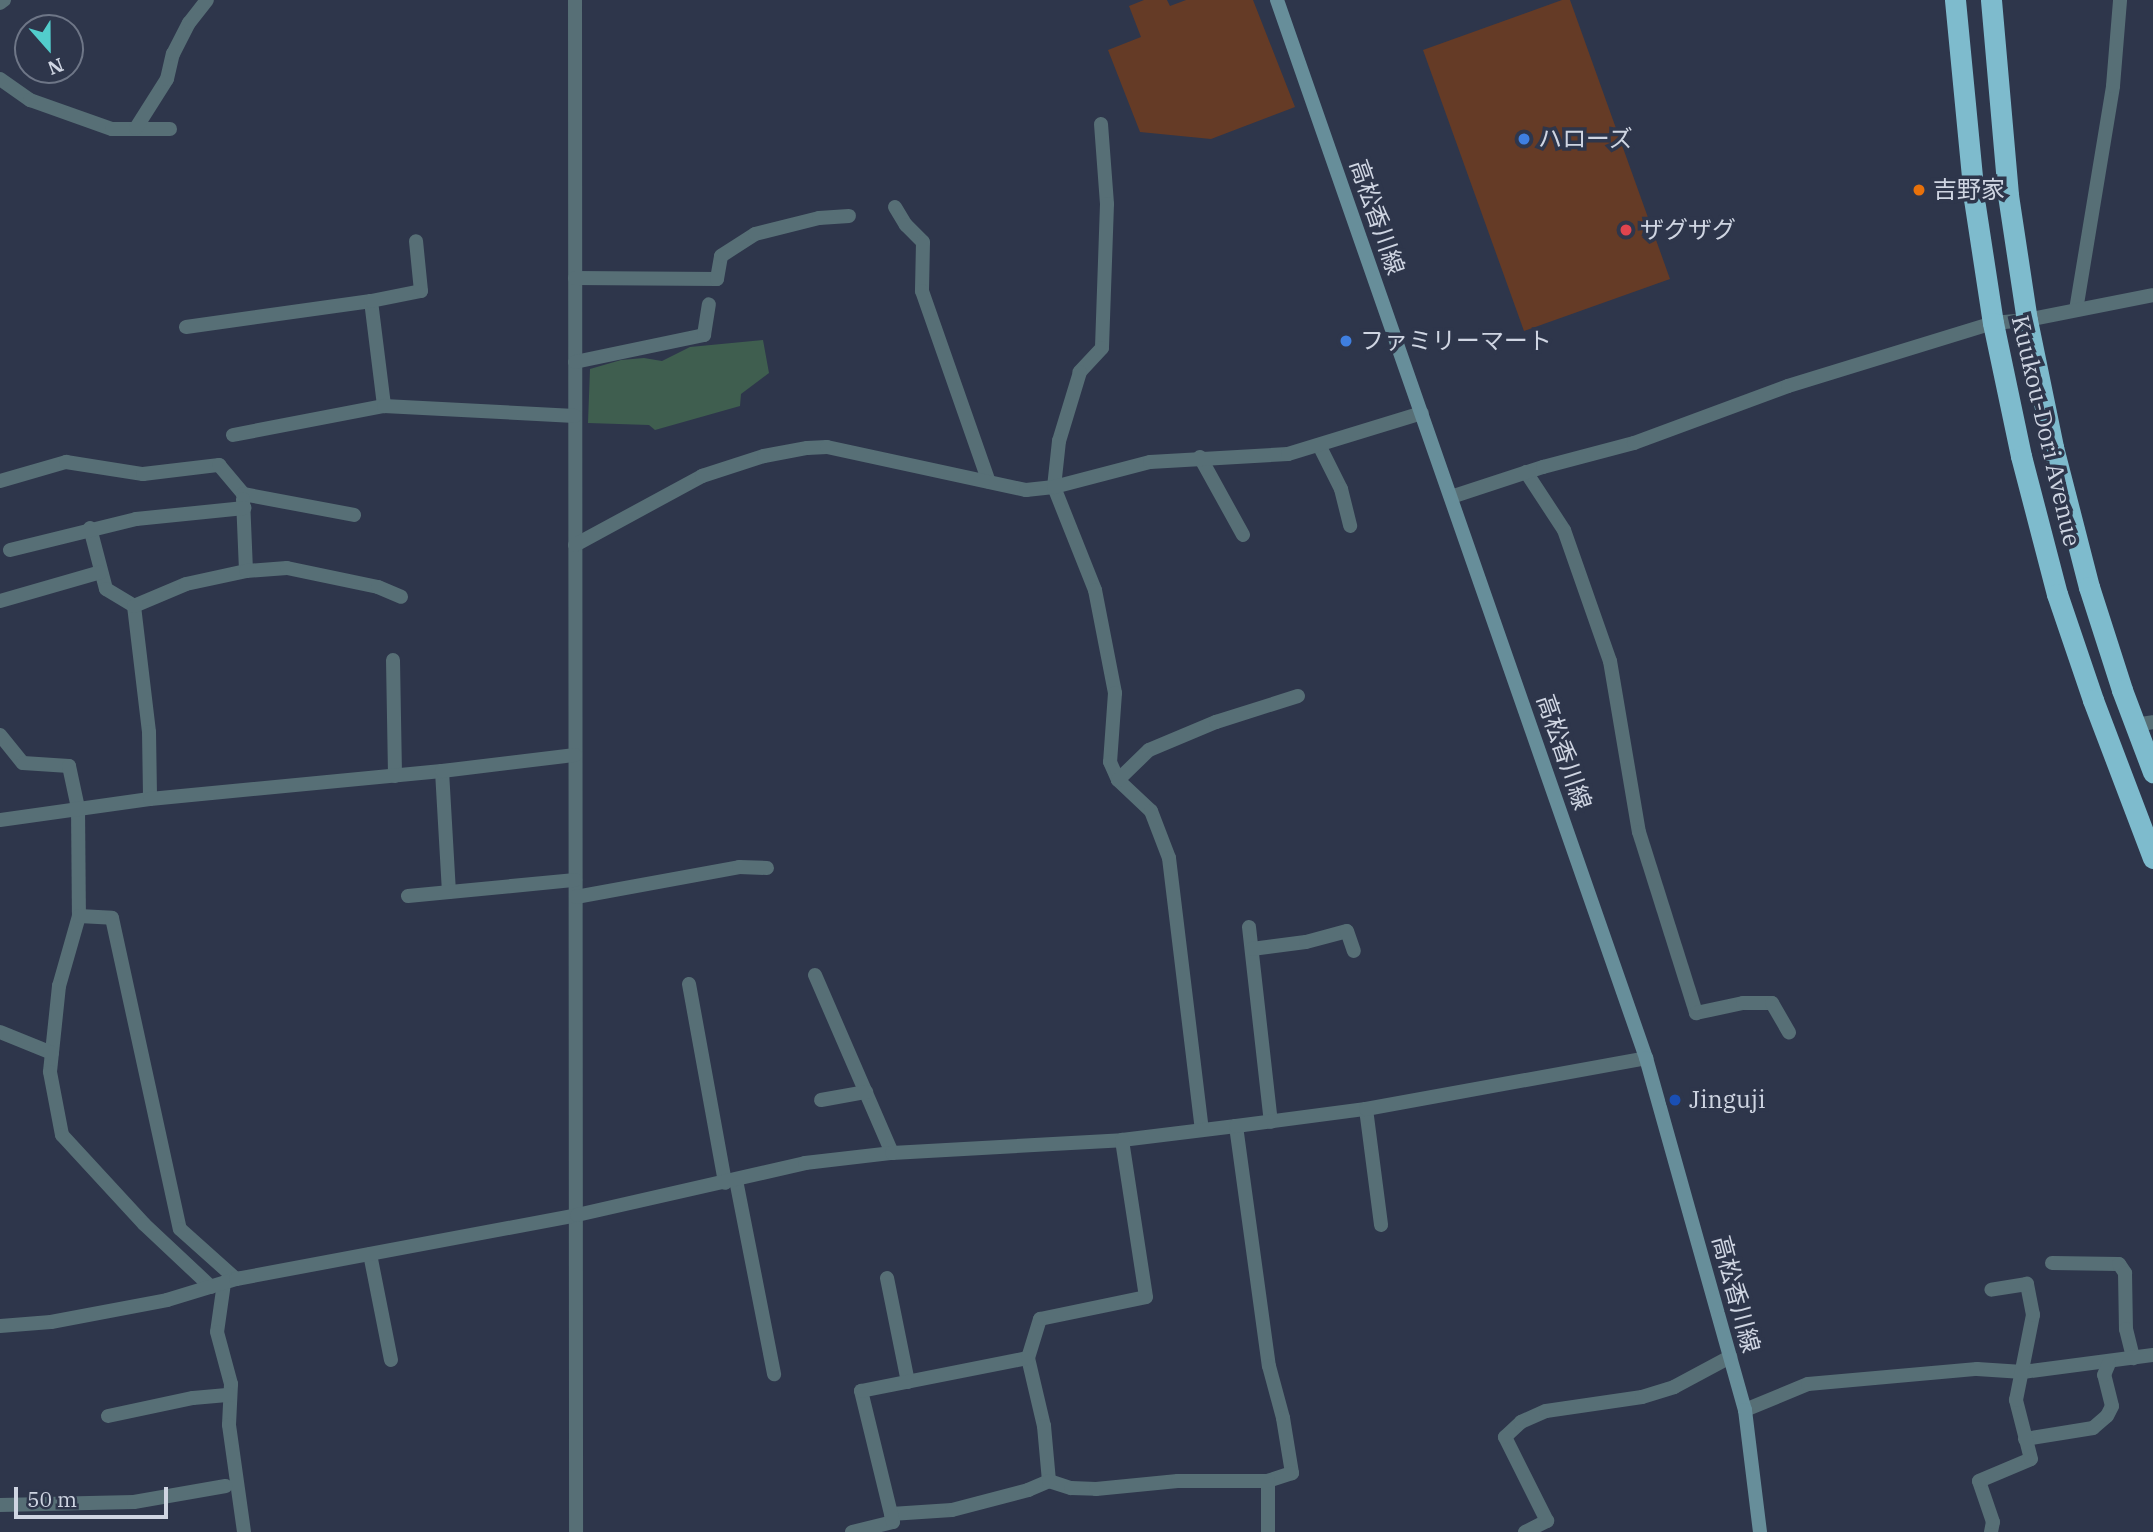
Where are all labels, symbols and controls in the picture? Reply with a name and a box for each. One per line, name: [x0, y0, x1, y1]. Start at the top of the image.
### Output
north arrow: [14, 14, 84, 84]
text: N: [44, 53, 67, 81]
place label: ハローズ: [1538, 125, 1634, 153]
marker: ハローズ: [1516, 131, 1532, 147]
street label: 高松香川線: [1344, 156, 1410, 278]
place label: 吉野家: [1933, 176, 2005, 204]
marker: 吉野家: [1911, 182, 1927, 198]
place label: ザグザグ: [1640, 216, 1736, 244]
marker: ザグザグ: [1618, 222, 1634, 238]
street label: Kuukou-Dori Avenue: [2005, 313, 2087, 549]
place label: ファミリーマート: [1360, 327, 1552, 355]
marker: ファミリーマート: [1338, 333, 1354, 349]
street label: 高松香川線: [1531, 691, 1597, 813]
place label: Jinguji: [1689, 1086, 1766, 1114]
marker: Jinguji: [1667, 1092, 1683, 1108]
street label: 高松香川線: [1707, 1232, 1765, 1356]
scale bar: [18, 1472, 172, 1516]
text: 50 m: [27, 1485, 77, 1513]

